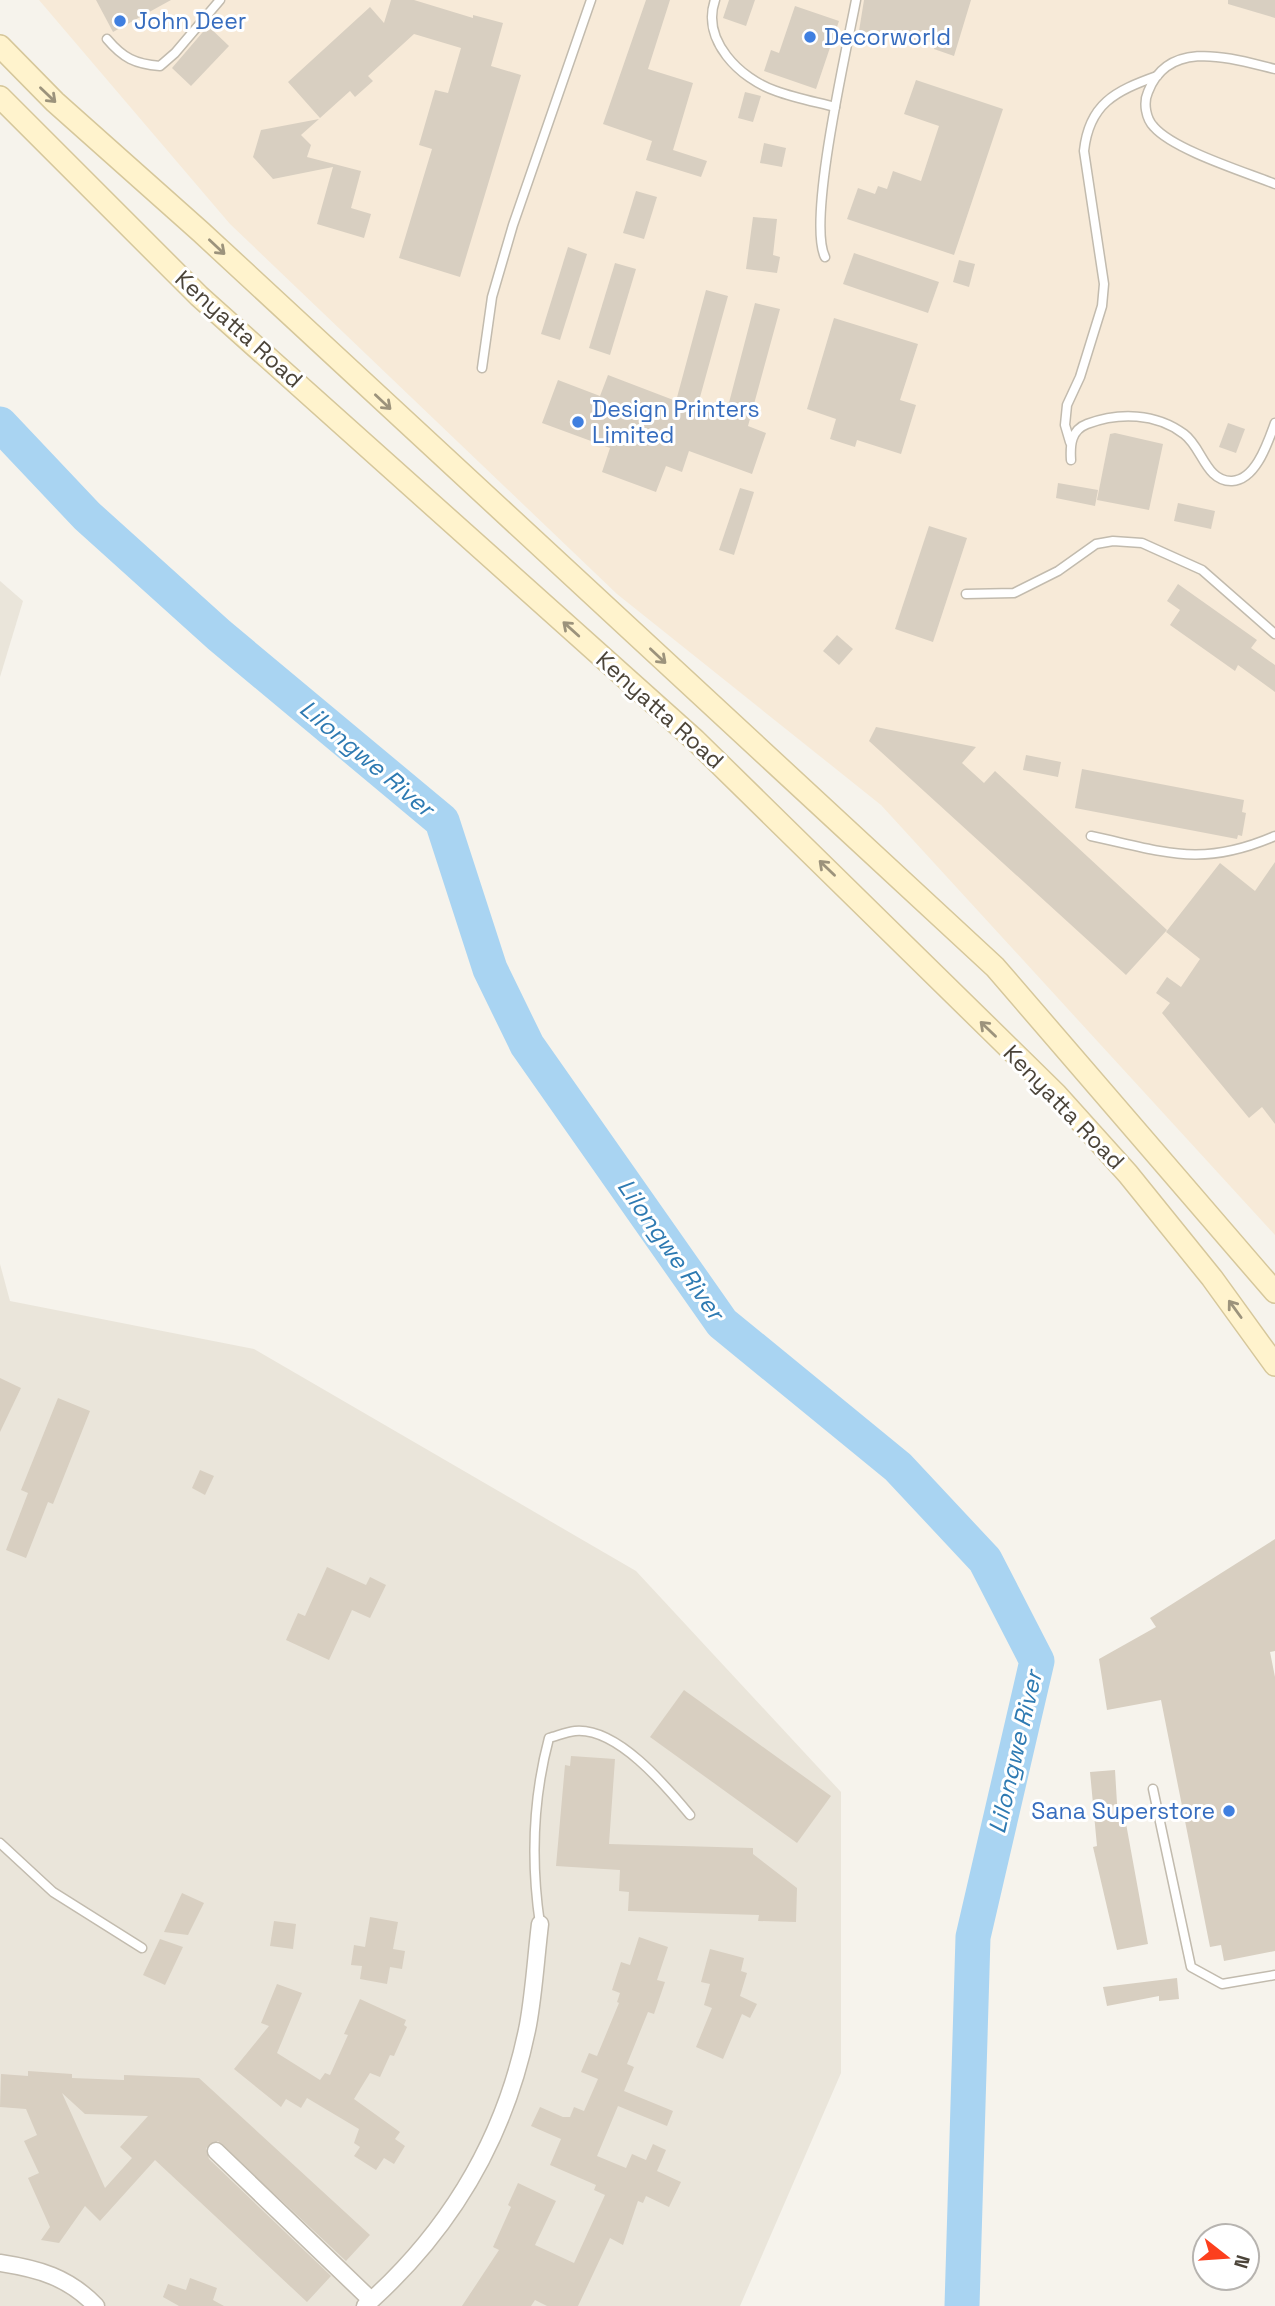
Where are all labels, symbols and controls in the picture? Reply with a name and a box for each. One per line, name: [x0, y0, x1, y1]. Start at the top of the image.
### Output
place label: John Deer: [134, 6, 247, 36]
marker: John Deer: [112, 13, 128, 29]
place label: Decorworld: [824, 22, 951, 52]
marker: Decorworld: [802, 29, 818, 45]
one-way arrow: [39, 86, 56, 103]
one-way arrow: [208, 238, 225, 255]
street label: Kenyatta Road: [169, 264, 309, 394]
one-way arrow: [374, 394, 392, 410]
place label: Design Printers Limited: [592, 394, 760, 450]
marker: Design Printers Limited: [570, 414, 586, 430]
one-way arrow: [562, 621, 580, 637]
street label: Kenyatta Road: [590, 645, 730, 775]
one-way arrow: [649, 648, 666, 665]
water label: Lilongwe River: [293, 693, 443, 825]
one-way arrow: [819, 859, 836, 876]
one-way arrow: [980, 1020, 997, 1037]
street label: Kenyatta Road: [997, 1038, 1131, 1176]
water label: Lilongwe River: [611, 1172, 733, 1328]
one-way arrow: [1228, 1300, 1242, 1319]
water label: Lilongwe River: [981, 1665, 1049, 1836]
place label: Sana Superstore: [1031, 1796, 1215, 1826]
marker: Sana Superstore: [1221, 1803, 1237, 1819]
north arrow: [1191, 2222, 1261, 2292]
text: N: [1228, 2252, 1256, 2272]

